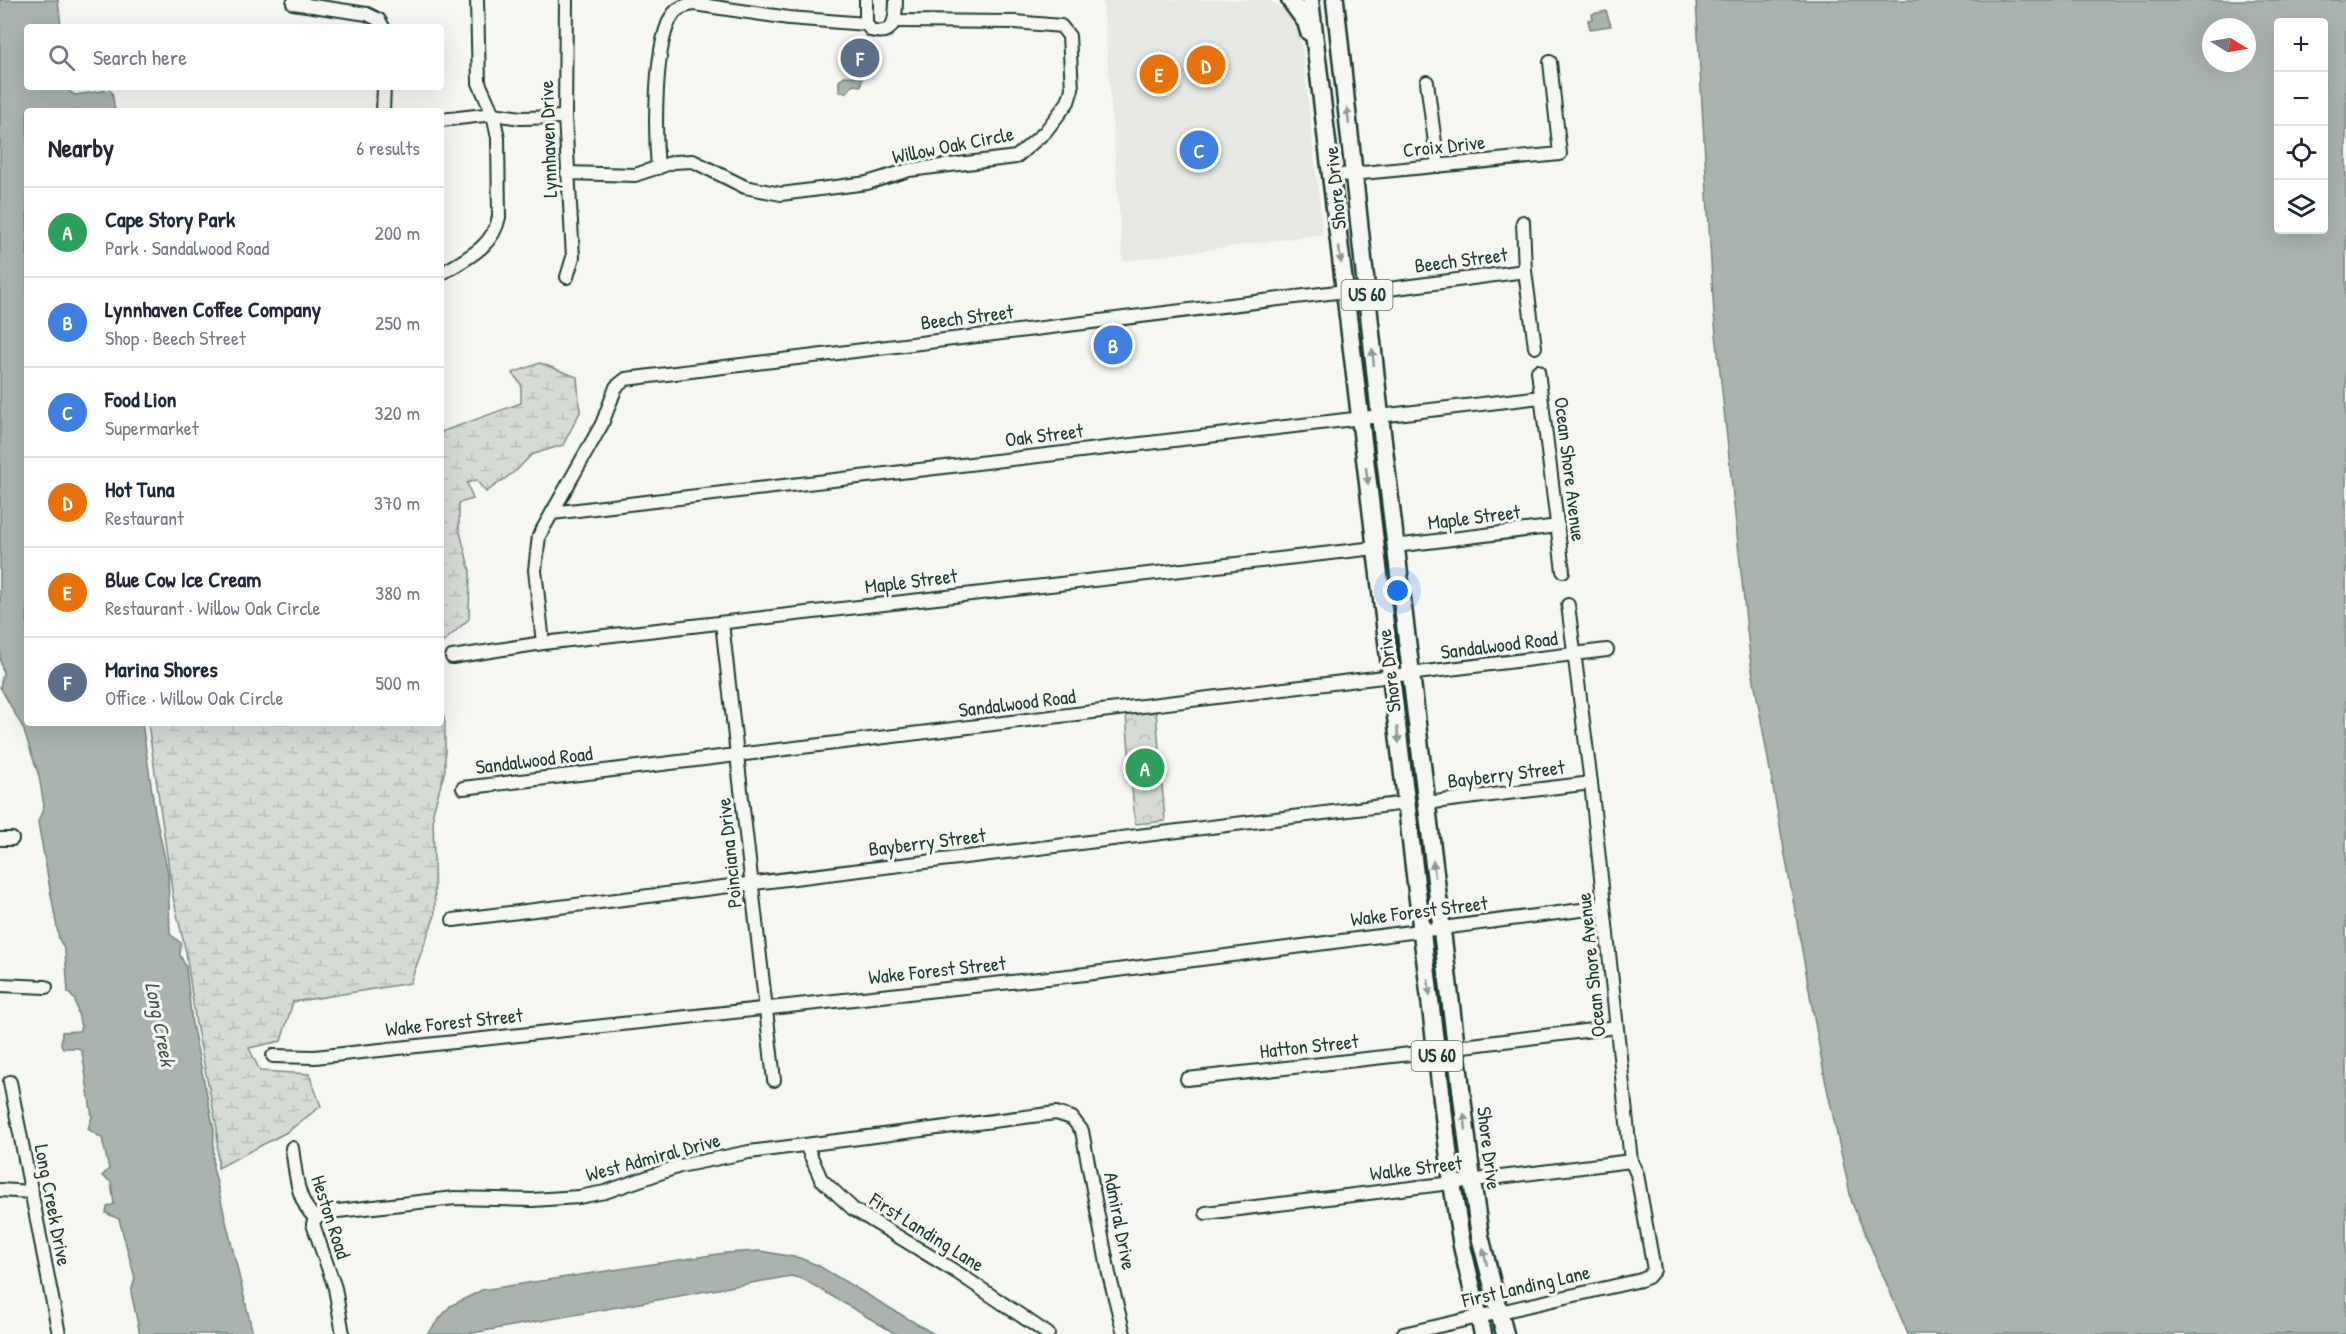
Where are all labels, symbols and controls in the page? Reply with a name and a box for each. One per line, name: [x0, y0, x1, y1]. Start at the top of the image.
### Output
north arrow: [2202, 18, 2256, 72]
map controls: [2274, 18, 2328, 234]
button: +: [2274, 18, 2328, 72]
search box: [24, 24, 444, 90]
pin: F: [840, 36, 880, 80]
icon: search: [45, 41, 78, 74]
text: Search here: [93, 42, 187, 72]
pin: D: [1186, 42, 1226, 88]
pin: E: [1140, 52, 1178, 97]
button: −: [2274, 72, 2328, 126]
street label: Lynnhaven Drive: [532, 80, 563, 198]
one-way arrow: [1343, 106, 1353, 125]
street label: Willow Oak Circle: [890, 119, 1016, 170]
button: locate: [2274, 126, 2328, 180]
pin: C: [1180, 128, 1218, 172]
street label: Croix Drive: [1402, 128, 1486, 163]
text: Nearby: [48, 130, 114, 165]
text: 6 results: [356, 134, 420, 161]
street label: Shore Drive: [1317, 145, 1352, 231]
button: layers: [2274, 180, 2328, 234]
text: Cape Story Park: [105, 204, 235, 234]
text: A: [63, 219, 72, 246]
text: 200 m: [375, 219, 420, 246]
text: Park · Sandalwood Road: [105, 234, 269, 261]
street label: Beech Street: [1413, 240, 1510, 279]
one-way arrow: [1336, 245, 1345, 264]
road number: US 60: [1342, 280, 1392, 310]
text: Lynnhaven Coffee Company: [105, 294, 321, 324]
street label: Beech Street: [919, 297, 1016, 336]
text: B: [62, 309, 73, 336]
text: 250 m: [375, 309, 420, 336]
pin: B: [1094, 322, 1132, 368]
text: Shop · Beech Street: [105, 324, 246, 351]
one-way arrow: [1368, 348, 1378, 367]
text: Food Lion: [105, 384, 177, 414]
street label: Ocean Shore Avenue: [1548, 395, 1593, 543]
text: C: [62, 399, 73, 426]
text: 320 m: [375, 399, 420, 426]
text: Supermarket: [105, 414, 199, 441]
street label: Oak Street: [1003, 416, 1086, 453]
one-way arrow: [1362, 467, 1371, 486]
text: Hot Tuna: [105, 474, 174, 504]
text: D: [63, 489, 72, 516]
text: 370 m: [374, 489, 420, 516]
street label: Maple Street: [1426, 497, 1523, 536]
text: Restaurant: [105, 504, 184, 531]
street label: Maple Street: [863, 561, 960, 600]
text: Blue Cow Ice Cream: [105, 564, 261, 594]
your location: [1383, 576, 1412, 605]
text: E: [63, 579, 72, 606]
text: 380 m: [375, 579, 420, 606]
text: Restaurant · Willow Oak Circle: [105, 594, 321, 621]
street label: Sandalwood Road: [1439, 624, 1559, 665]
street label: Shore Drive: [1370, 628, 1407, 714]
text: Marina Shores: [105, 654, 218, 684]
text: F: [64, 669, 71, 696]
text: 500 m: [375, 669, 420, 696]
street label: Sandalwood Road: [957, 682, 1077, 723]
text: Office · Willow Oak Circle: [105, 684, 283, 711]
one-way arrow: [1393, 726, 1403, 745]
street label: Sandalwood Road: [474, 739, 594, 780]
pin: A: [1126, 746, 1164, 790]
street label: Bayberry Street: [1446, 753, 1567, 794]
street label: Poinciana Drive: [709, 797, 748, 909]
street label: Bayberry Street: [867, 821, 988, 862]
one-way arrow: [1429, 859, 1439, 878]
street label: Wake Forest Street: [1349, 889, 1490, 932]
street label: Ocean Shore Avenue: [1569, 892, 1612, 1039]
street label: Wake Forest Street: [867, 949, 1008, 990]
one-way arrow: [1424, 978, 1434, 997]
water label: Long Creek: [138, 979, 183, 1071]
street label: Wake Forest Street: [384, 1001, 525, 1042]
street label: Hatton Street: [1258, 1027, 1361, 1064]
road number: US 60: [1412, 1041, 1462, 1071]
street label: Shore Drive: [1471, 1105, 1508, 1191]
one-way arrow: [1460, 1113, 1470, 1132]
street label: West Admiral Drive: [583, 1126, 723, 1187]
street label: Long Creek Drive: [28, 1142, 78, 1268]
street label: Walke Street: [1368, 1148, 1465, 1187]
street label: Admiral Drive: [1098, 1170, 1143, 1272]
street label: Heston Road: [305, 1172, 358, 1262]
street label: First Landing Lane: [864, 1185, 990, 1278]
one-way arrow: [1480, 1247, 1489, 1266]
street label: First Landing Lane: [1458, 1258, 1592, 1314]

